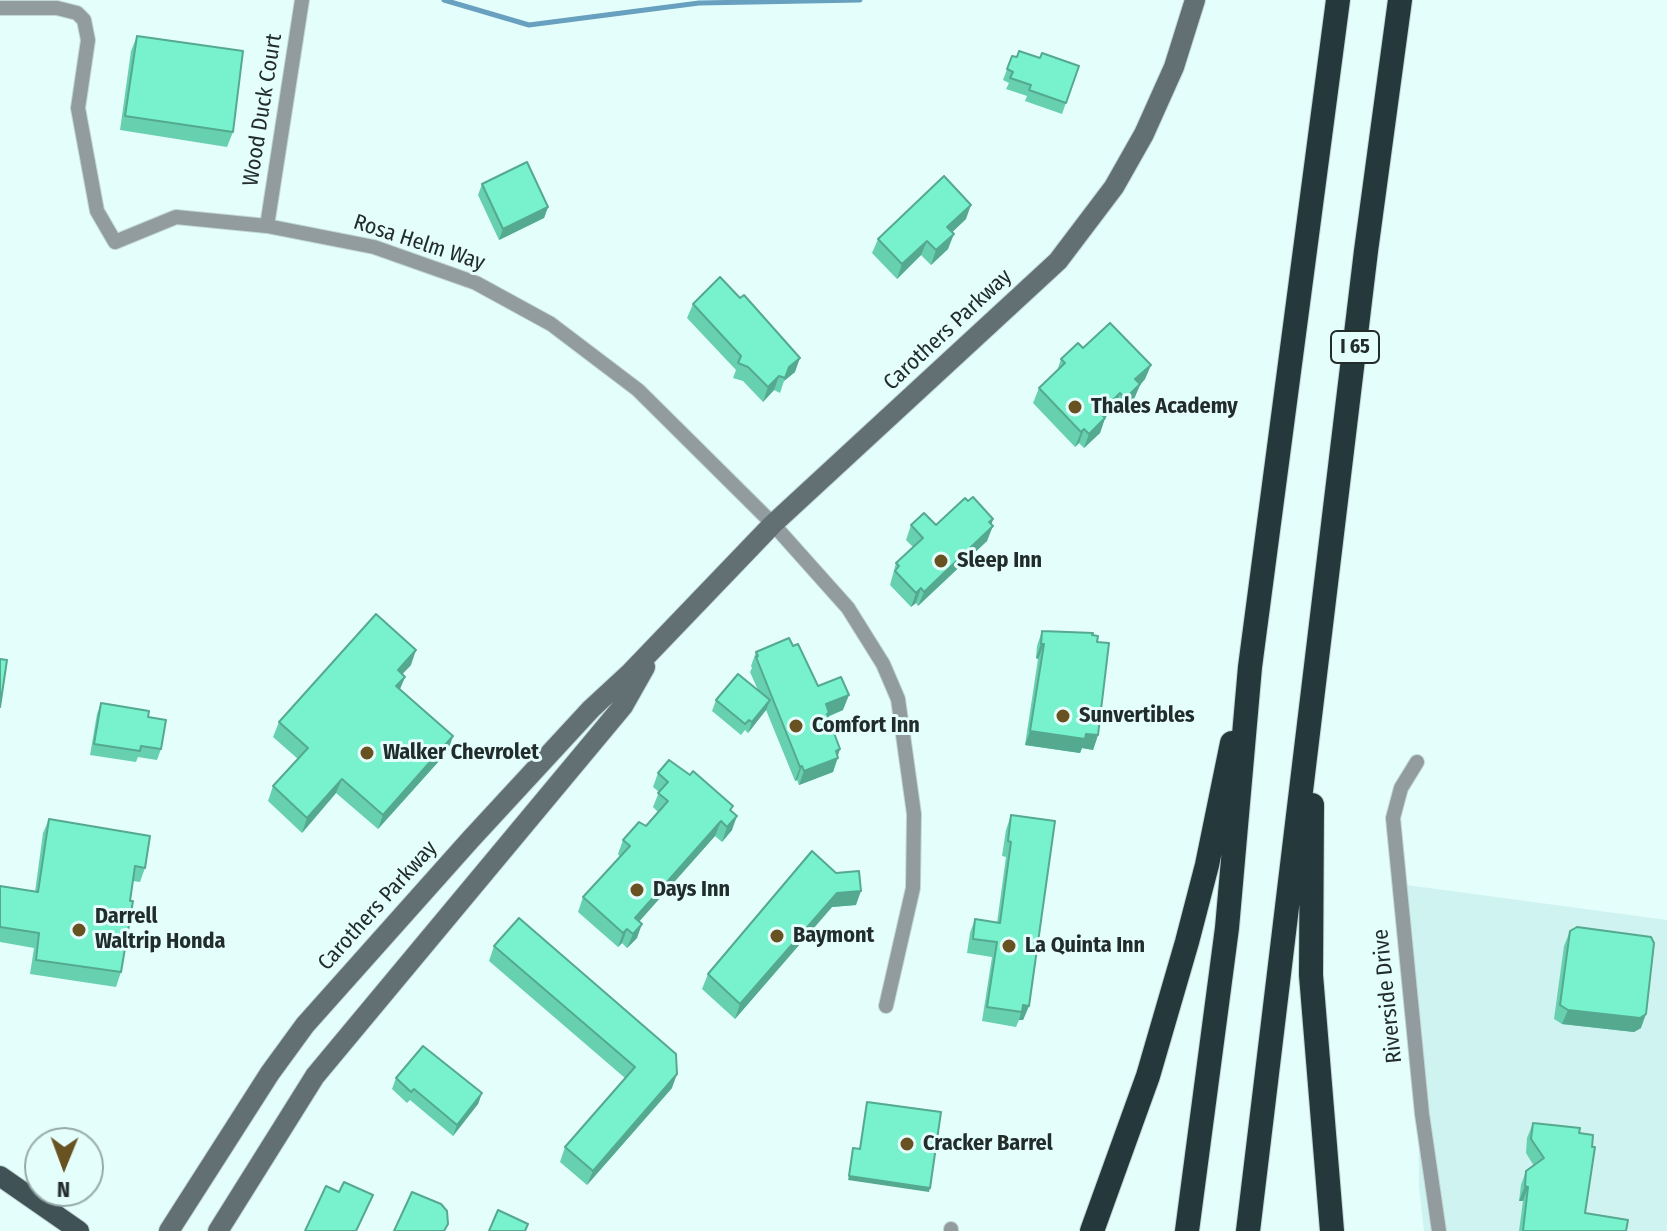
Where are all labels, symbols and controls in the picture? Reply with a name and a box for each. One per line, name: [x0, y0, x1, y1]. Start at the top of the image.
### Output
street label: Wood Duck Court: [238, 32, 288, 188]
street label: Rosa Helm Way: [350, 209, 488, 277]
street label: Carothers Parkway: [879, 264, 1017, 396]
road number: I 65: [1331, 331, 1379, 363]
place label: Thales Academy: [1091, 394, 1238, 420]
marker: Thales Academy: [1066, 398, 1084, 416]
place label: Sleep Inn: [957, 548, 1042, 574]
marker: Sleep Inn: [932, 552, 950, 570]
place label: Sunvertibles: [1079, 703, 1195, 729]
marker: Sunvertibles: [1054, 707, 1072, 725]
place label: Comfort Inn: [812, 713, 920, 739]
marker: Comfort Inn: [787, 717, 805, 735]
place label: Walker Chevrolet: [383, 740, 539, 766]
marker: Walker Chevrolet: [358, 744, 376, 762]
street label: Carothers Parkway: [313, 836, 443, 976]
place label: Days Inn: [653, 877, 730, 903]
marker: Days Inn: [628, 881, 646, 899]
place label: Darrell Waltrip Honda: [95, 904, 226, 956]
marker: Darrell Waltrip Honda: [70, 921, 88, 939]
place label: Baymont: [793, 923, 874, 949]
marker: Baymont: [768, 927, 786, 945]
street label: Riverside Drive: [1368, 928, 1408, 1064]
place label: La Quinta Inn: [1025, 933, 1145, 959]
marker: La Quinta Inn: [1000, 937, 1018, 955]
north arrow: [24, 1127, 104, 1207]
place label: Cracker Barrel: [923, 1131, 1053, 1157]
marker: Cracker Barrel: [898, 1135, 916, 1153]
text: N: [57, 1176, 70, 1203]

